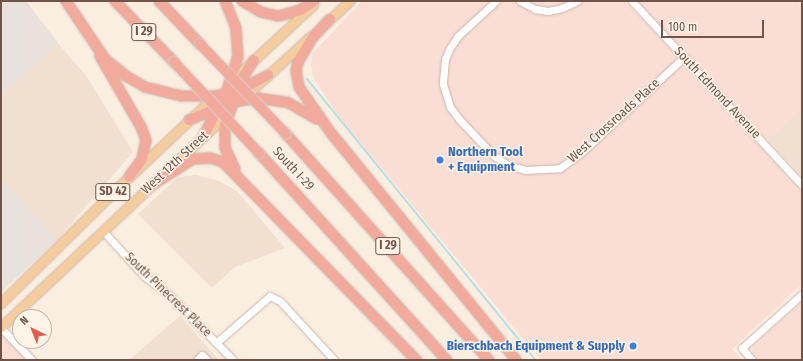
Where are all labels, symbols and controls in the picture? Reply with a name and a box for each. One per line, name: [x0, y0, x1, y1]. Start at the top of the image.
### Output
scale bar: [663, 12, 766, 38]
text: 100 m: [668, 20, 697, 34]
road number: I 29: [131, 22, 157, 42]
street label: South Edmond Avenue: [670, 44, 764, 142]
street label: West Crossroads Place: [565, 76, 663, 166]
street label: West 12th Street: [138, 128, 212, 198]
street label: South I-29: [269, 144, 317, 194]
place label: Northern Tool + Equipment: [448, 145, 523, 176]
marker: Northern Tool + Equipment: [435, 155, 445, 165]
road number: SD 42: [95, 182, 131, 202]
road number: I 29: [375, 236, 401, 256]
street label: South Pinecrest Place: [121, 250, 215, 340]
north arrow: [12, 309, 52, 349]
text: N: [17, 314, 31, 328]
place label: Bierschbach Equipment & Supply: [447, 338, 625, 354]
marker: Bierschbach Equipment & Supply: [628, 341, 638, 351]

